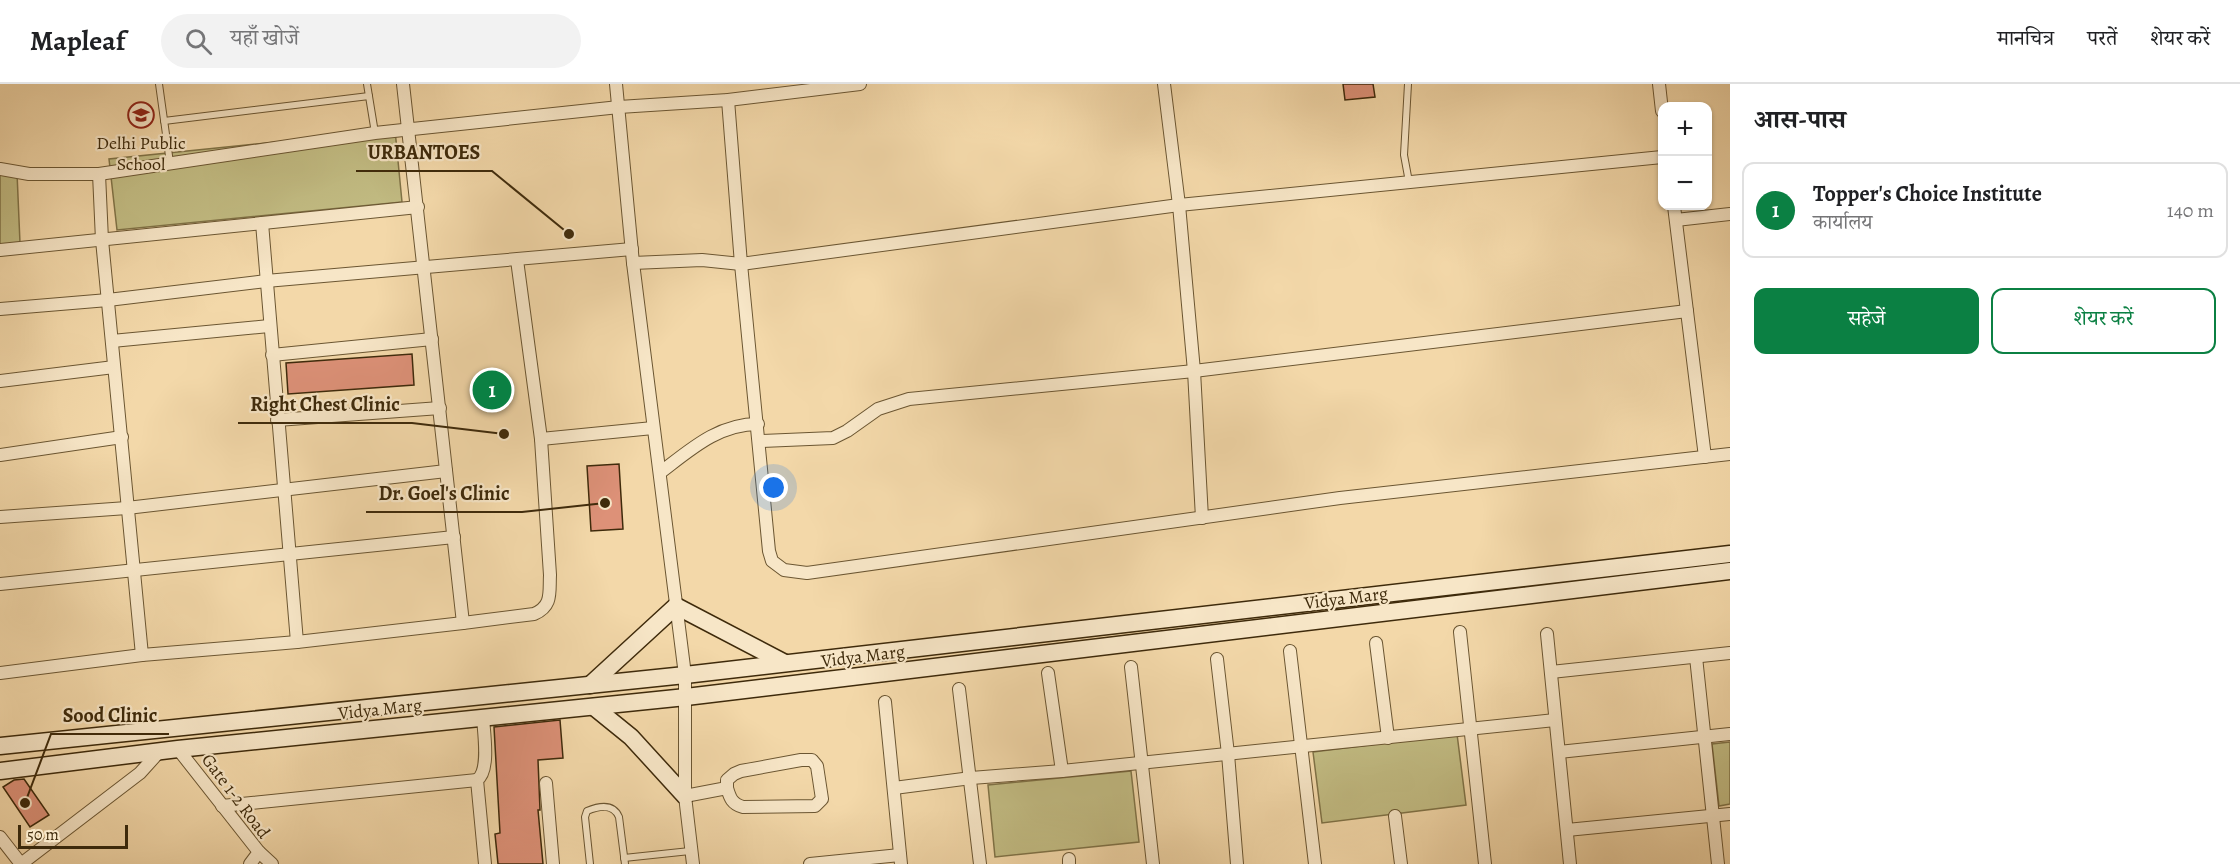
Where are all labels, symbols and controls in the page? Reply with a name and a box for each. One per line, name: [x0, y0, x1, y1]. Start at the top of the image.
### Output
search box: [161, 14, 581, 68]
text: Mapleaf: [30, 22, 125, 60]
text: यहाँ खोजें: [230, 23, 299, 53]
text: मानचित्र: [1997, 24, 2054, 52]
text: परतें: [2087, 24, 2117, 52]
text: शेयर करें: [2150, 24, 2210, 52]
icon: search: [182, 25, 215, 58]
school or university icon: Delhi Public School: [126, 100, 156, 130]
map controls: [1658, 102, 1712, 210]
button: +: [1658, 102, 1712, 156]
text: आस-पास: [1754, 102, 1846, 137]
place label: Delhi Public School: [96, 131, 186, 176]
callout: URBANTOES: [356, 133, 492, 171]
text: URBANTOES: [368, 139, 480, 166]
button: −: [1658, 156, 1712, 210]
text: Topper's Choice Institute: [1813, 179, 2042, 209]
text: 1: [1772, 197, 1779, 224]
text: 140 m: [2167, 197, 2214, 224]
text: कार्यालय: [1813, 209, 1872, 236]
button: सहेजें: [1754, 288, 1979, 354]
button: शेयर करें: [1991, 288, 2216, 354]
pin: 1: [472, 368, 512, 412]
callout: Right Chest Clinic: [238, 385, 412, 423]
text: Right Chest Clinic: [250, 391, 400, 418]
your location: [759, 473, 788, 502]
callout: Dr. Goel's Clinic: [366, 474, 522, 512]
text: Dr. Goel's Clinic: [378, 480, 510, 507]
street label: Vidya Marg: [1302, 581, 1389, 615]
street label: Vidya Marg: [819, 639, 906, 673]
street label: Vidya Marg: [336, 693, 423, 725]
callout: Sood Clinic: [51, 696, 169, 734]
text: Sood Clinic: [63, 702, 157, 729]
street label: Gate 1-2 Road: [196, 749, 276, 844]
scale bar: [18, 822, 128, 850]
text: 50 m: [27, 824, 59, 846]

